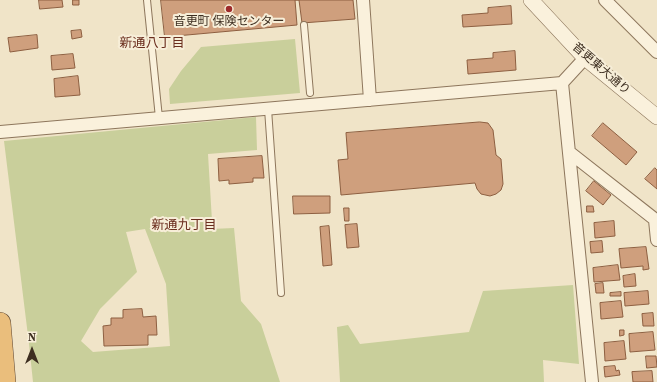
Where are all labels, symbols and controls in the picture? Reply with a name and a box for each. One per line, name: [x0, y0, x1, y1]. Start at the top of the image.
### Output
marker: 音更町 保険センター: [224, 4, 234, 14]
place label: 音更町 保険センター: [174, 15, 284, 29]
district label: 新通八丁目: [120, 36, 184, 52]
street label: 音更東大通り: [569, 40, 633, 98]
district label: 新通九丁目: [152, 218, 216, 234]
north arrow: [12, 330, 52, 370]
text: N: [28, 330, 36, 345]

